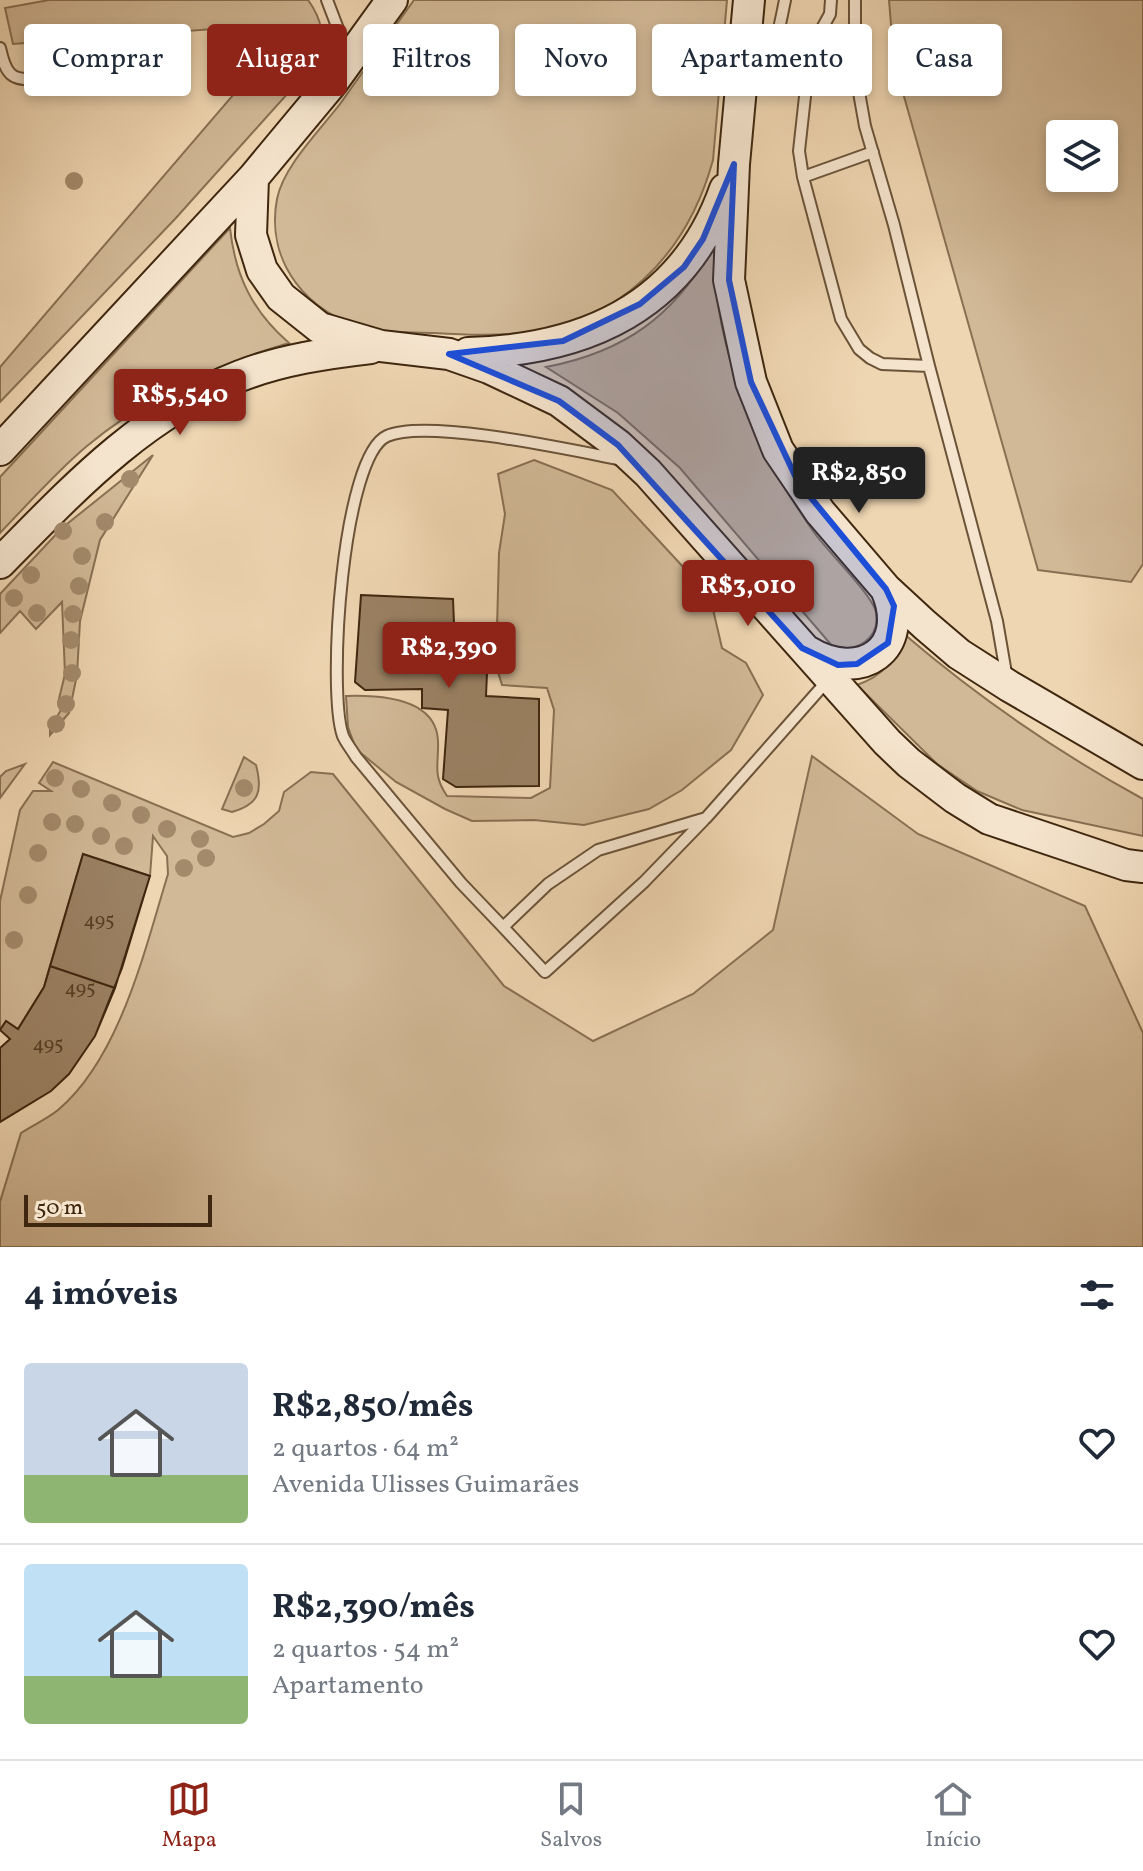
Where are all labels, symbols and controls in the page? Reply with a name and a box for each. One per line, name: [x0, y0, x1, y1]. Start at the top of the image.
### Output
chip: Comprar: [24, 24, 191, 96]
chip: Alugar: [207, 24, 347, 96]
chip: Filtros: [363, 24, 499, 96]
chip: Novo: [515, 24, 636, 96]
chip: Apartamento: [652, 24, 872, 96]
chip: Casa: [888, 24, 1002, 96]
map controls: [1046, 120, 1118, 192]
button: layers: [1046, 120, 1118, 192]
pin: R$5,540: [106, 369, 254, 437]
text: R$5,540: [132, 377, 228, 413]
pin: R$2,850: [785, 447, 933, 515]
text: R$2,850: [811, 455, 907, 491]
pin: R$3,010: [674, 560, 822, 628]
text: R$3,010: [700, 568, 796, 604]
pin: R$2,390: [375, 622, 523, 690]
text: R$2,390: [401, 630, 497, 666]
house number: 495: [83, 907, 115, 935]
house number: 495: [64, 975, 96, 1003]
house number: 495: [32, 1031, 64, 1059]
scale bar: [24, 1191, 212, 1227]
text: 50 m: [36, 1193, 83, 1224]
text: 4 imóveis: [24, 1272, 178, 1319]
icon: filters: [1075, 1273, 1119, 1317]
text: R$2,850/mês: [272, 1384, 474, 1431]
icon: home: [88, 1395, 184, 1491]
icon: heart: [1075, 1421, 1119, 1465]
text: 2 quartos · 64 m²: [272, 1431, 459, 1467]
text: Avenida Ulisses Guimarães: [272, 1467, 580, 1503]
text: R$2,390/mês: [272, 1585, 475, 1632]
icon: home: [88, 1596, 184, 1692]
icon: heart: [1075, 1622, 1119, 1666]
text: 2 quartos · 54 m²: [272, 1632, 459, 1668]
text: Apartamento: [272, 1668, 424, 1704]
tab: Mapa: [162, 1777, 217, 1856]
tab: Salvos: [540, 1777, 602, 1856]
tab: Início: [926, 1777, 981, 1856]

